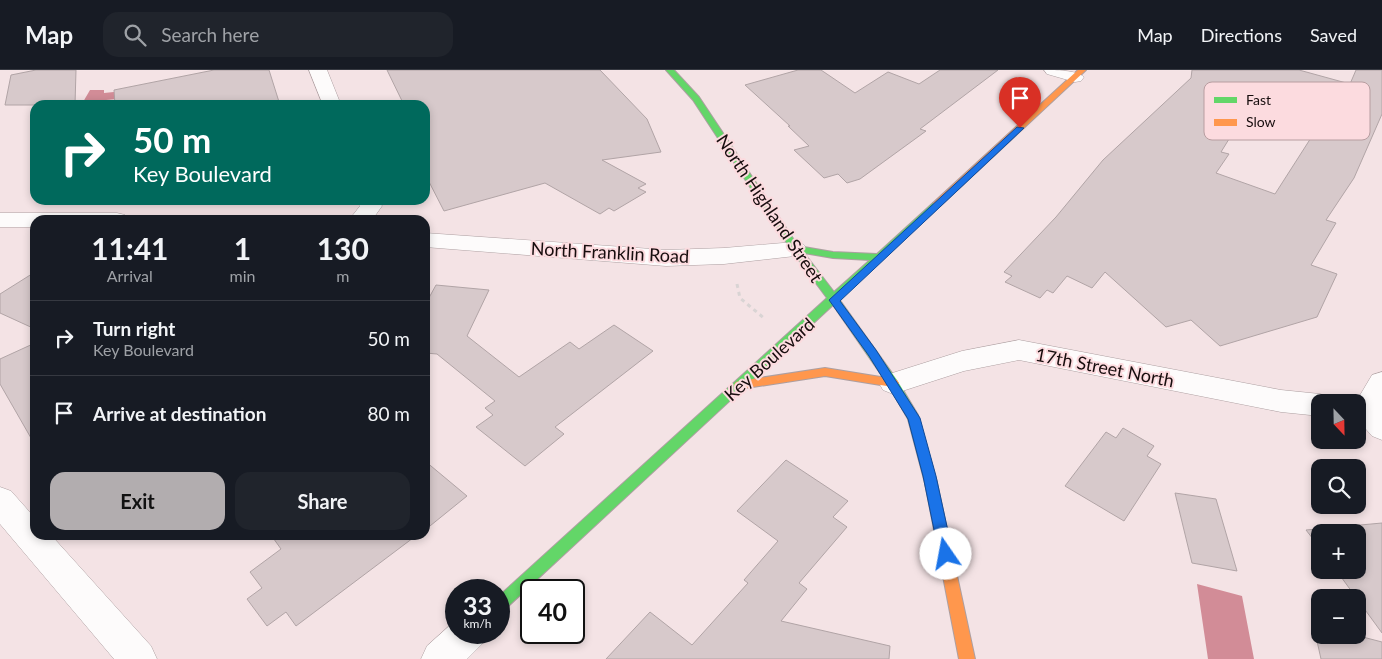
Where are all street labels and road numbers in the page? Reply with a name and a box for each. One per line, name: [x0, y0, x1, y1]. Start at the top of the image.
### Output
street label: North Highland Street: [712, 130, 828, 287]
street label: North Franklin Road: [530, 237, 690, 267]
street label: Key Boulevard: [719, 313, 819, 405]
street label: 17th Street North: [1034, 343, 1176, 391]

